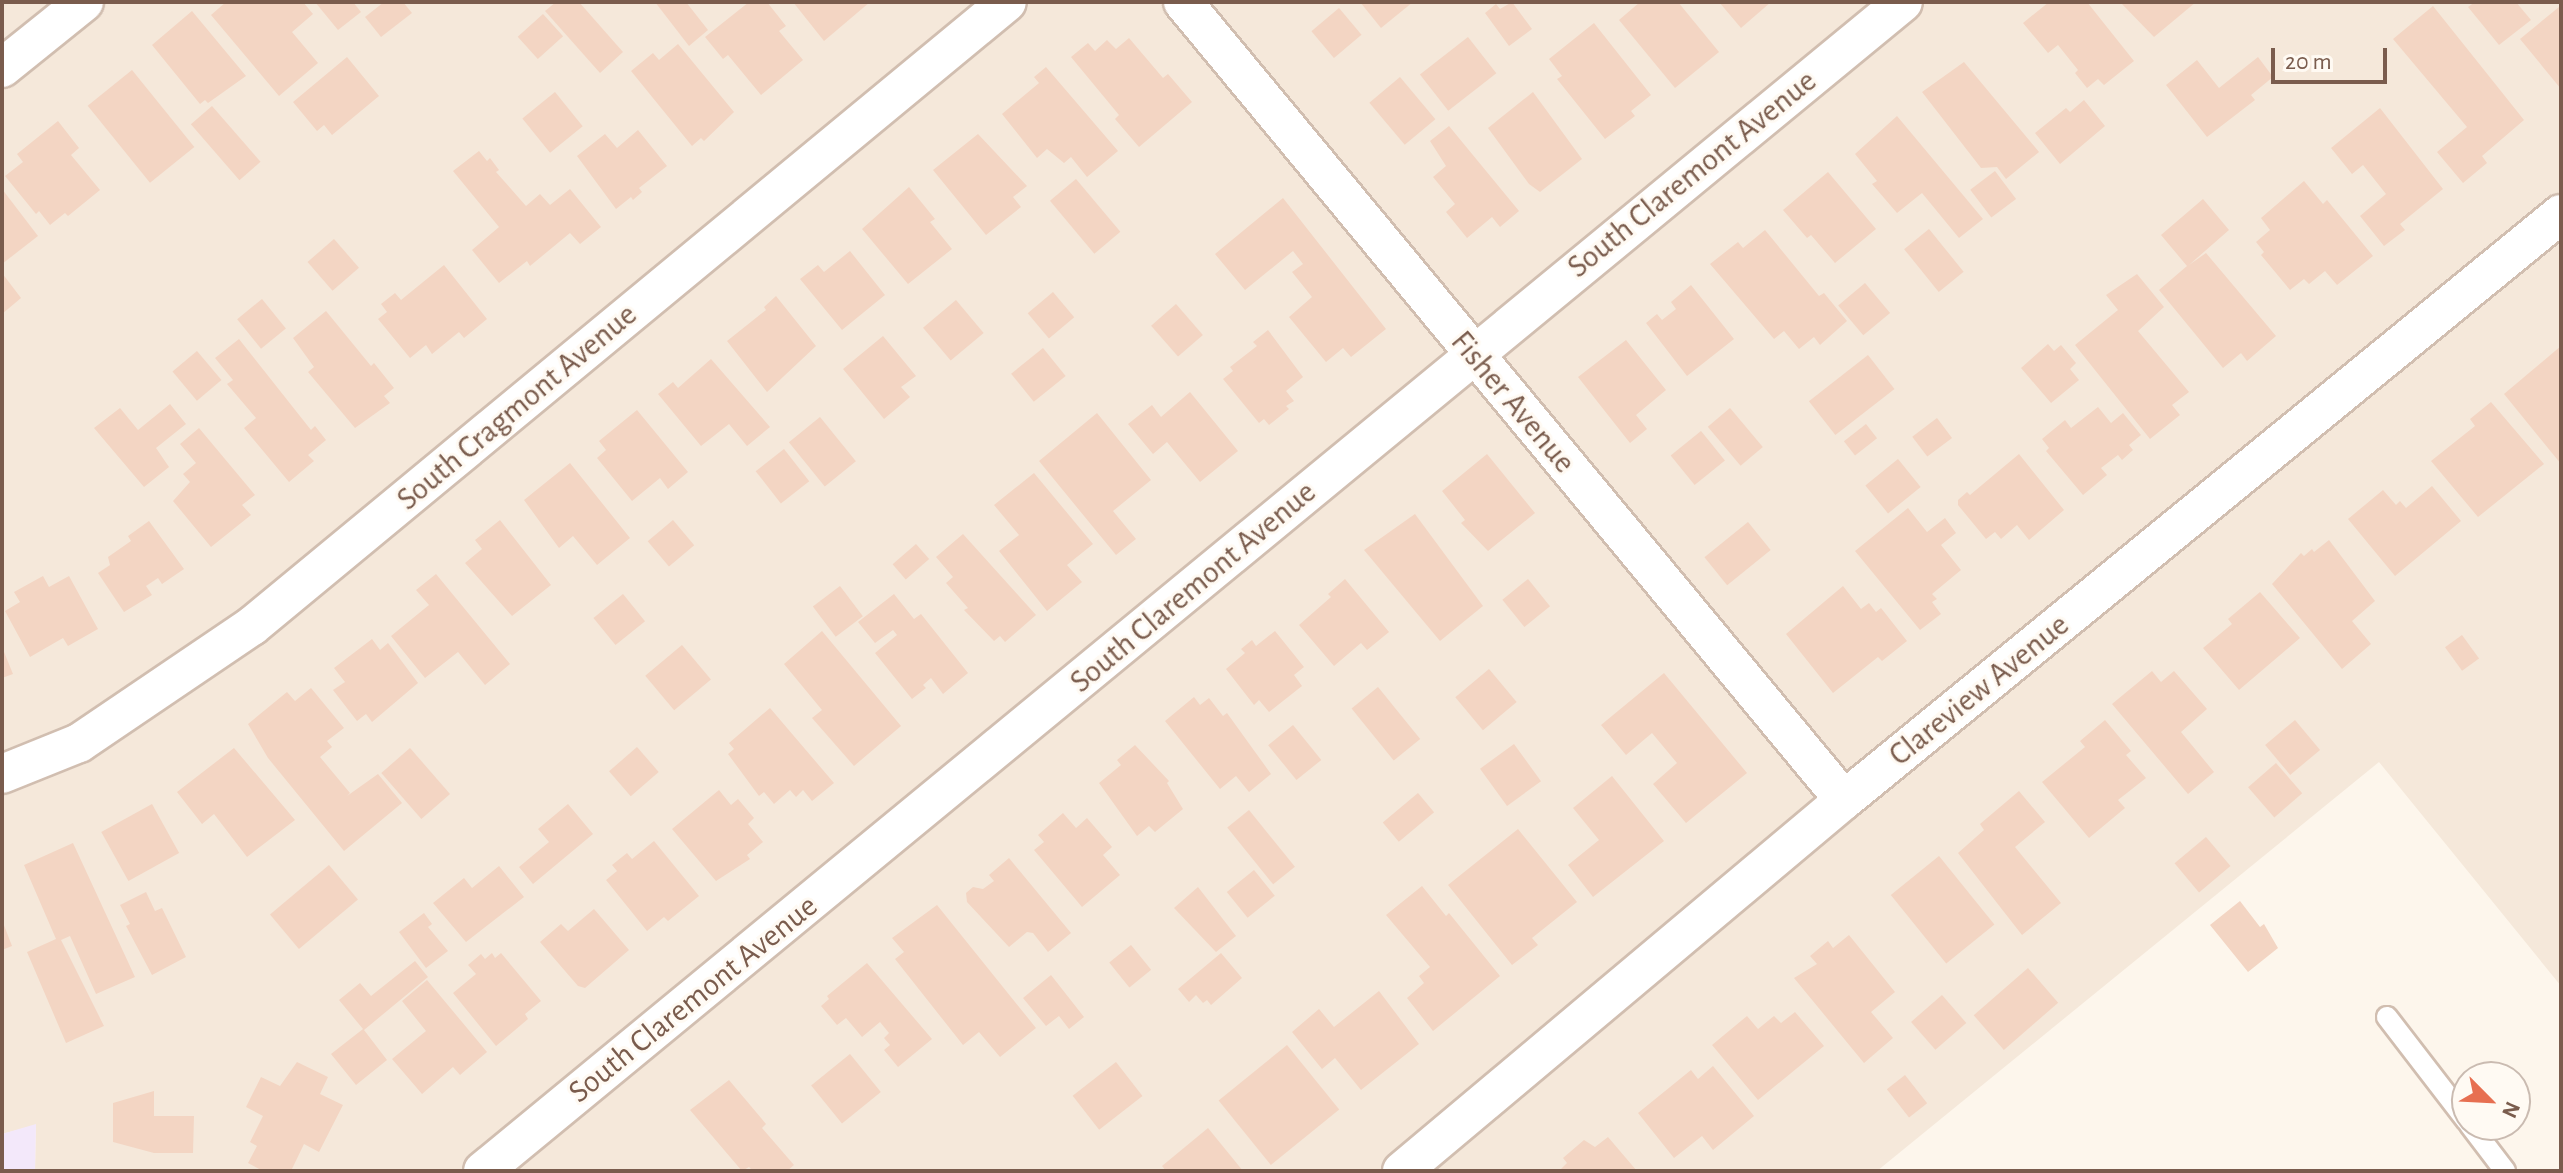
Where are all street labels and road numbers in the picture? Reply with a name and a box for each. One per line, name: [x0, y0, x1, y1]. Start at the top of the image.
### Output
street label: South Claremont Avenue: [1560, 62, 1824, 286]
street label: South Cragmont Avenue: [389, 295, 645, 519]
street label: Fisher Avenue: [1442, 323, 1584, 481]
street label: South Claremont Avenue: [1062, 473, 1324, 701]
street label: Clareview Avenue: [1881, 606, 2077, 774]
street label: South Claremont Avenue: [561, 887, 825, 1111]

